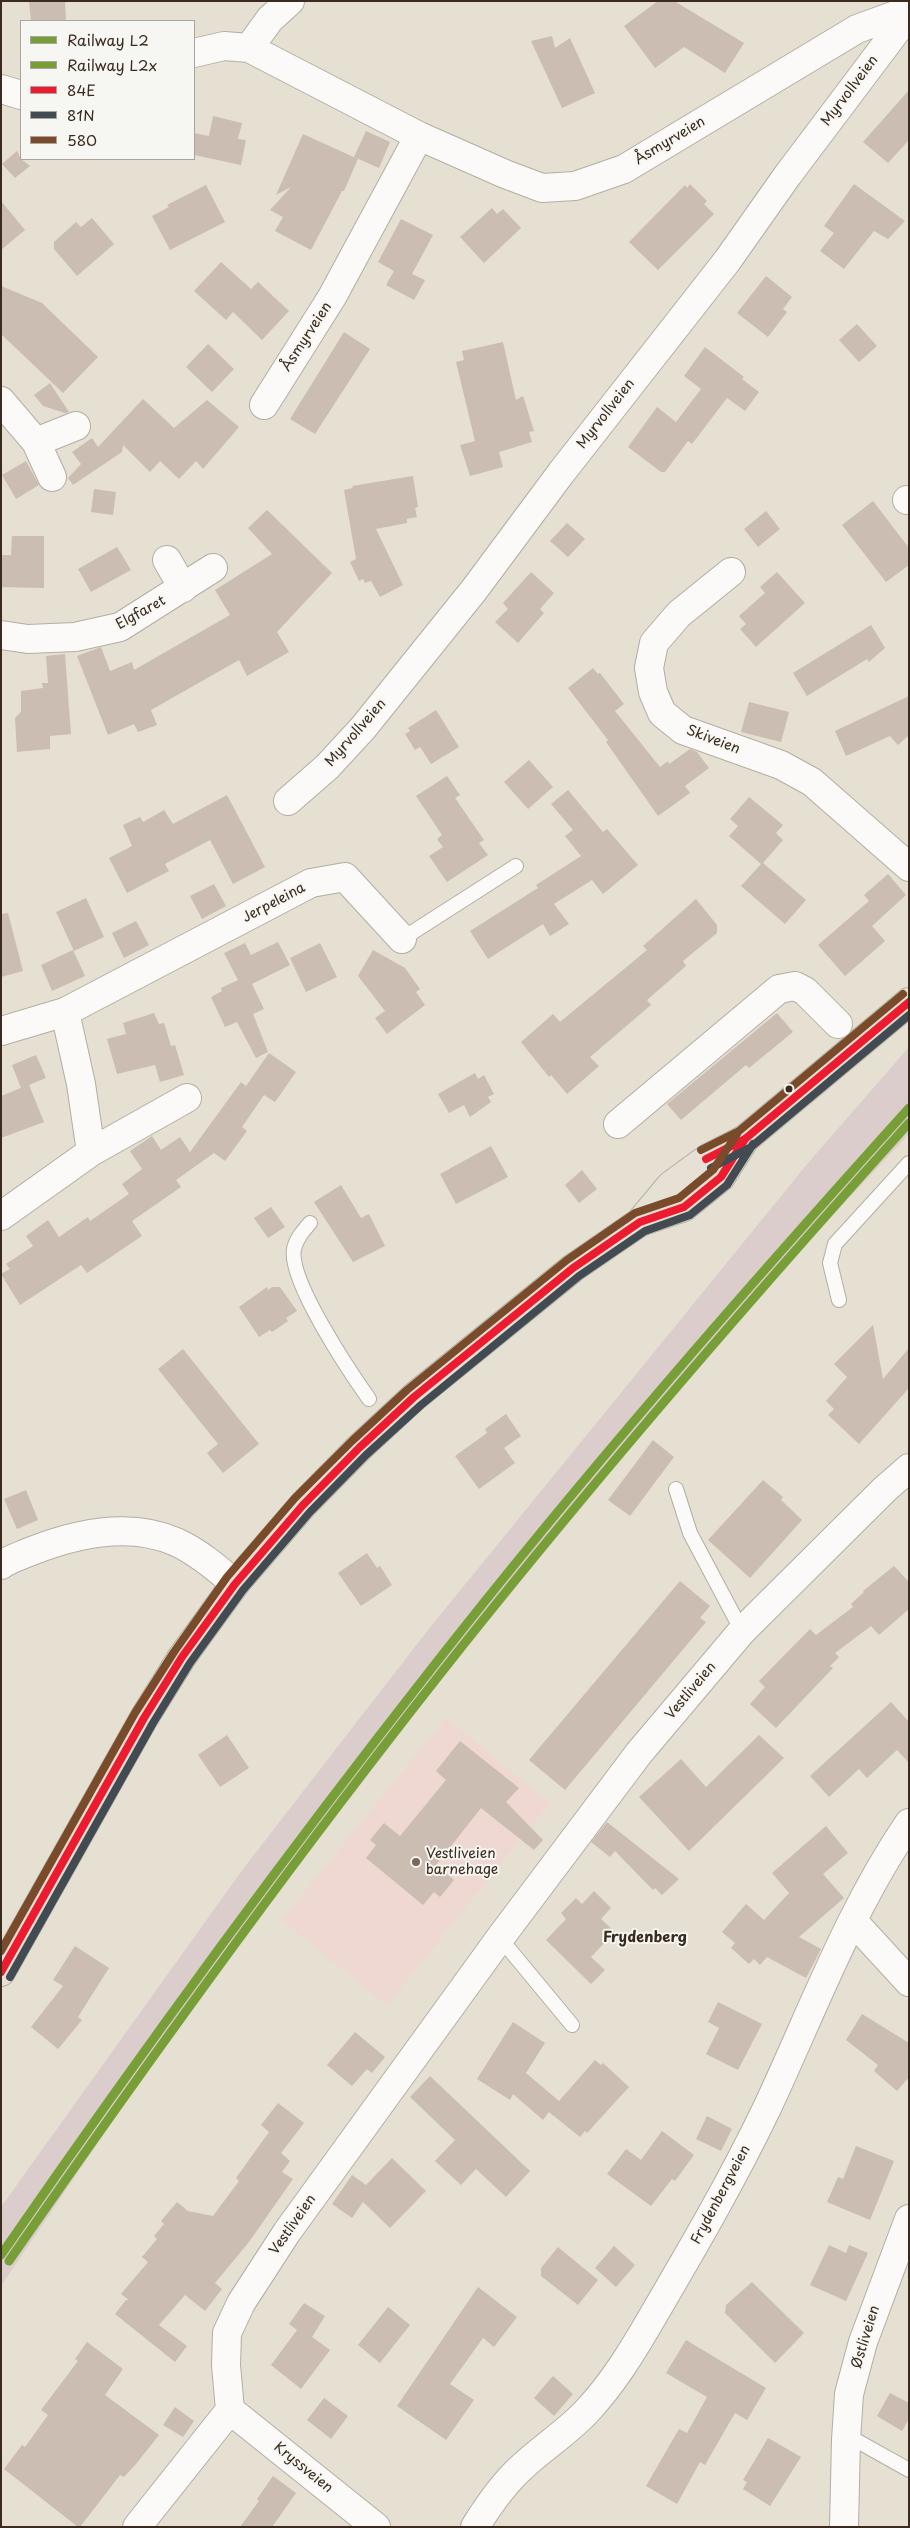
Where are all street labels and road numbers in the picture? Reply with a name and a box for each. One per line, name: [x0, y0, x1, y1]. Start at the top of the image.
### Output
street label: Myrvollveien: [818, 52, 882, 130]
street label: Åsmyrveien: [632, 113, 708, 169]
street label: Åsmyrveien: [278, 299, 336, 375]
street label: Myrvollveien: [574, 376, 638, 452]
street label: Elgfaret: [113, 593, 169, 633]
street label: Myrvollveien: [322, 696, 390, 770]
street label: Skiveien: [684, 722, 742, 758]
street label: Jerpeleina: [240, 879, 308, 927]
street label: Vestliveien: [662, 1659, 720, 1723]
street label: Frydenbergveien: [688, 2143, 754, 2247]
street label: Vestliveien: [266, 2192, 320, 2258]
street label: Østliveien: [848, 2304, 884, 2370]
street label: Kryssveien: [270, 2439, 336, 2497]

